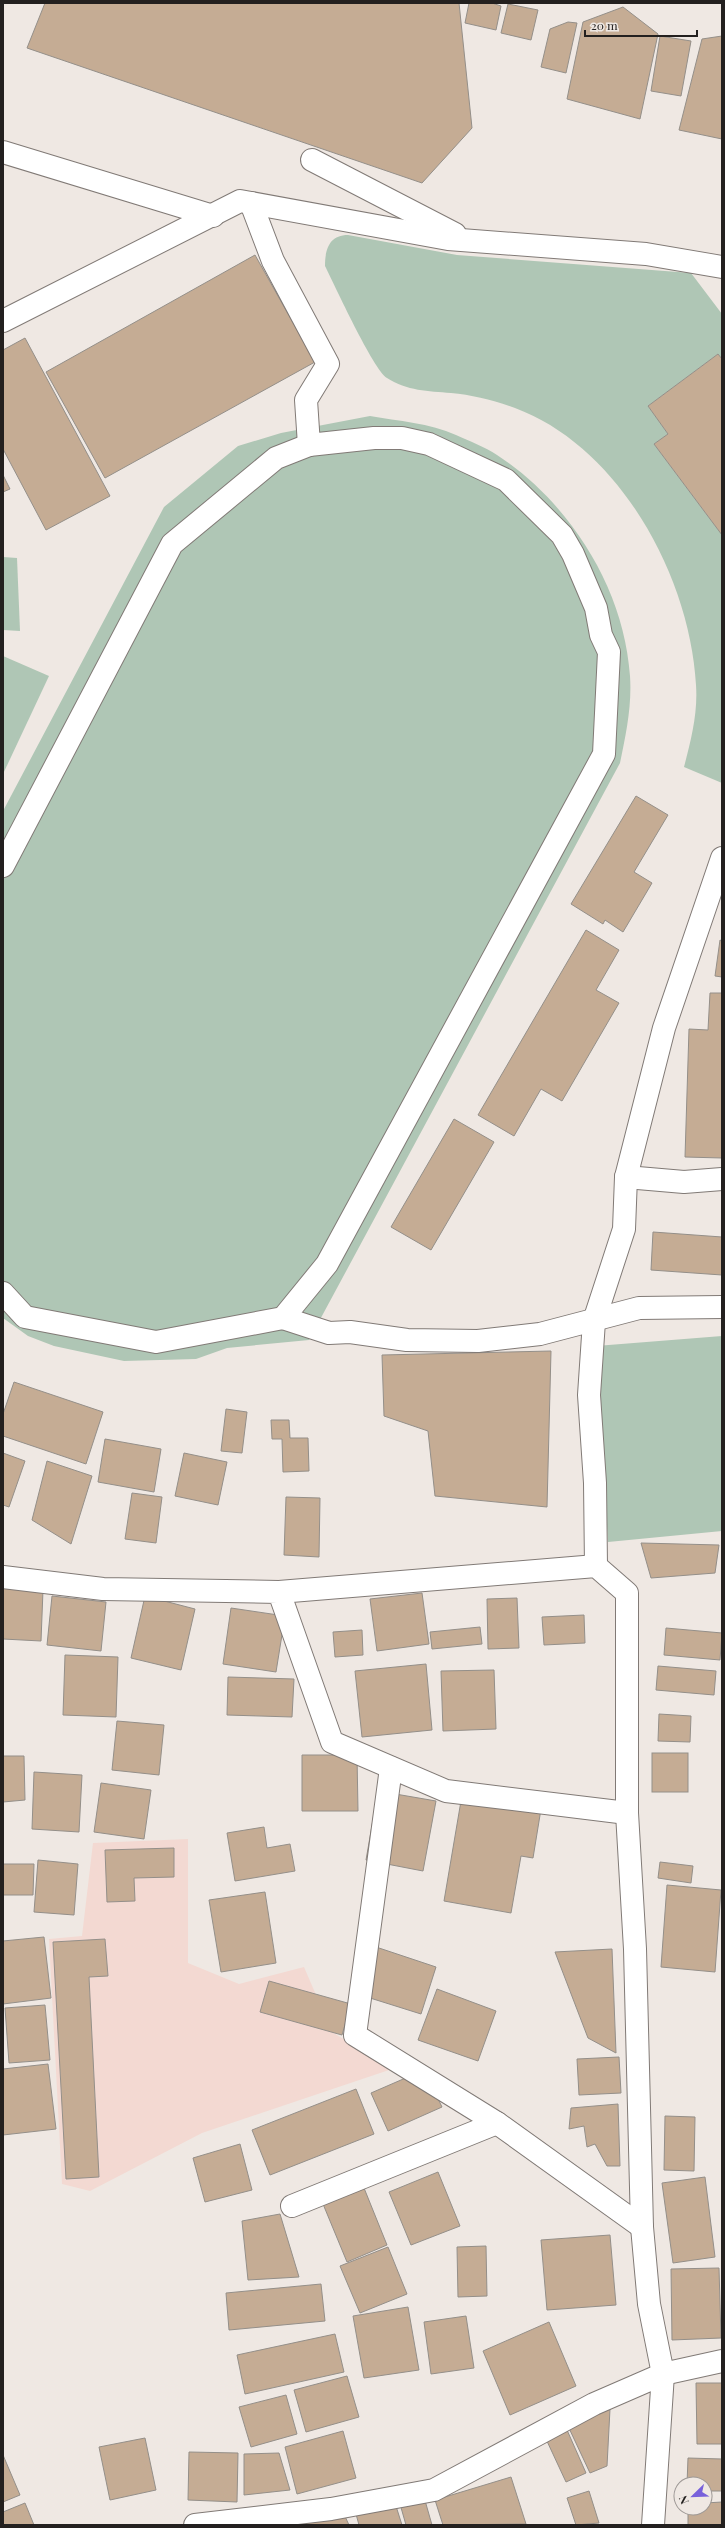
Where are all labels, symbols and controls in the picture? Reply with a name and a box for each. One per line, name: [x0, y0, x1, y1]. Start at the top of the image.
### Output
scale bar: [585, 12, 697, 38]
text: 20 m: [591, 17, 618, 33]
north arrow: [673, 2476, 713, 2516]
text: N: [675, 2493, 692, 2507]

